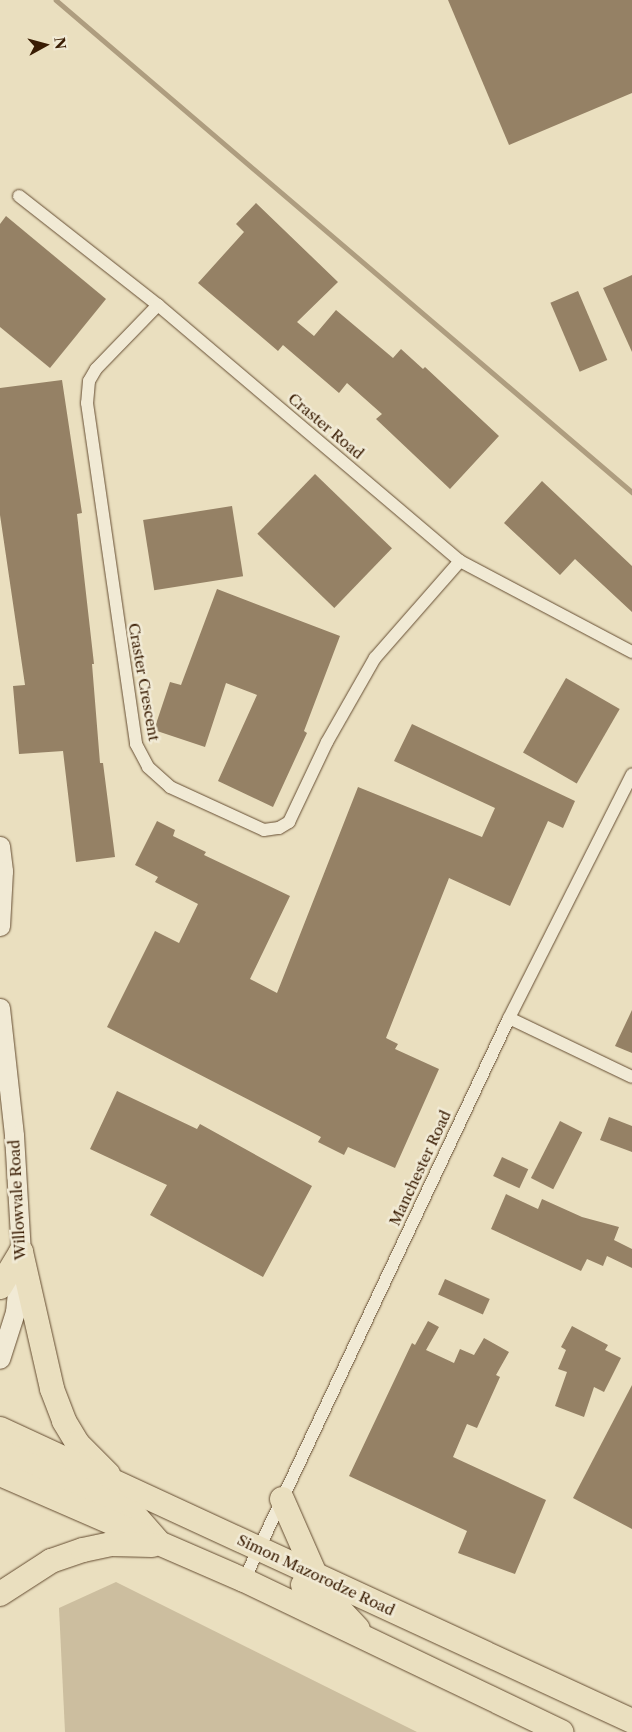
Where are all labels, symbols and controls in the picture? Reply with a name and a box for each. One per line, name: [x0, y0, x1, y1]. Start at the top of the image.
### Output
north arrow: [20, 20, 70, 70]
text: N: [50, 36, 70, 50]
street label: Craster Road: [284, 389, 368, 463]
street label: Craster Crescent: [125, 621, 163, 743]
street label: Manchester Road: [385, 1107, 455, 1229]
street label: Willowvale Road: [5, 1139, 29, 1261]
street label: Simon Mazorodze Road: [234, 1531, 398, 1619]

